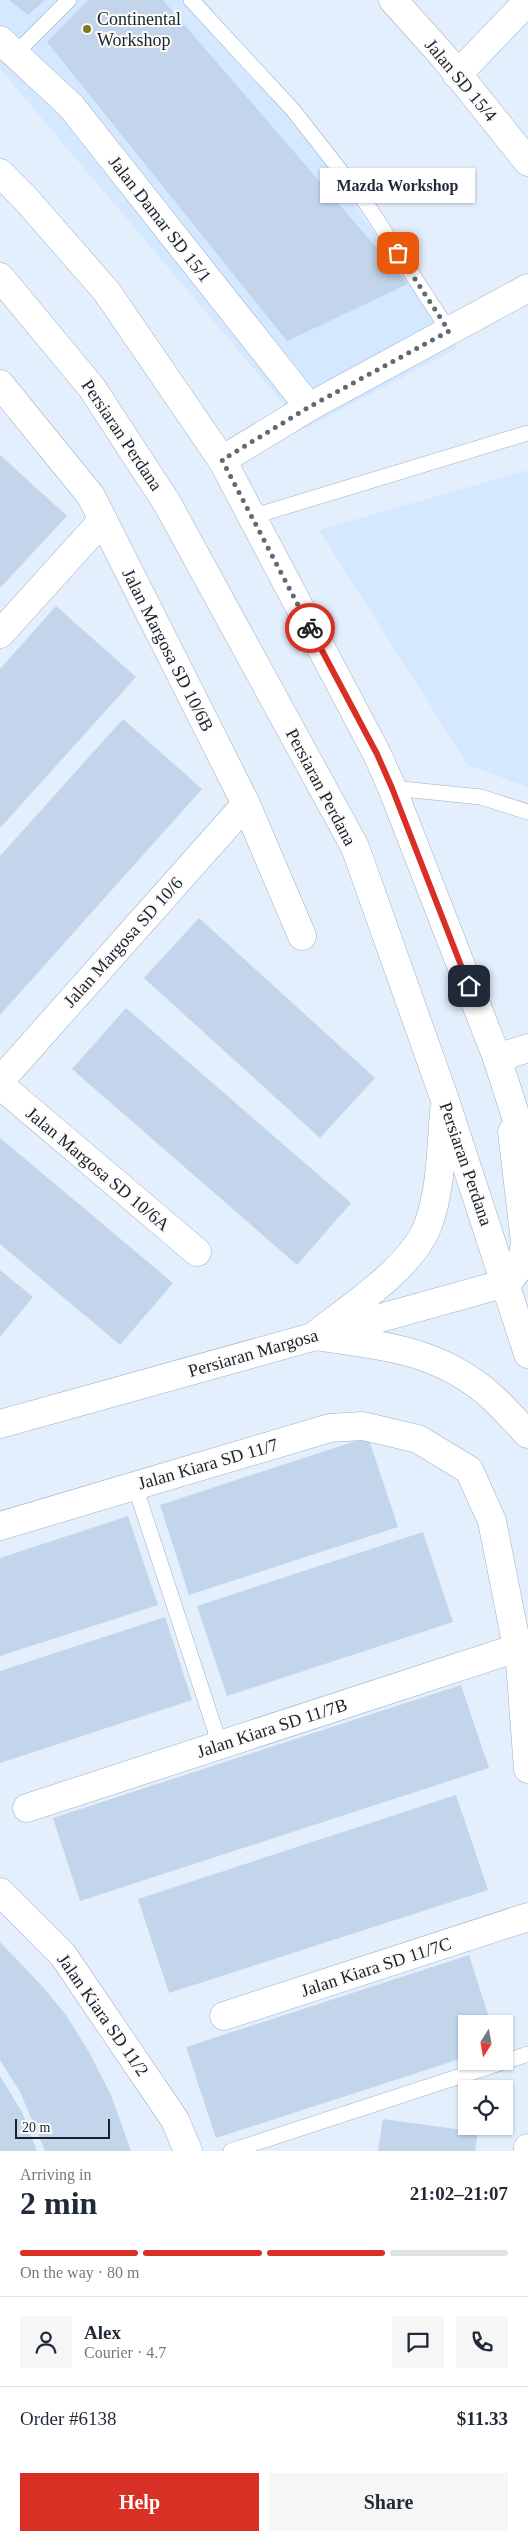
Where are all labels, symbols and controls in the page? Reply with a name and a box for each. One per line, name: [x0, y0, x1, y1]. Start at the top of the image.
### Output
place label: Continental Workshop: [97, 9, 181, 50]
marker: Continental Workshop: [81, 23, 93, 35]
street label: Jalan SD 15/4: [421, 35, 501, 125]
street label: Jalan Damar SD 15/1: [105, 152, 215, 286]
callout: Mazda Workshop: [320, 168, 476, 203]
text: Mazda Workshop: [337, 177, 458, 194]
pin: [377, 232, 419, 274]
icon: bag: [384, 239, 412, 267]
street label: Persiaran Perdana: [78, 376, 166, 494]
street label: Jalan Margosa SD 10/6B: [118, 565, 218, 735]
courier: [285, 603, 335, 653]
icon: bike: [296, 614, 324, 642]
street label: Persiaran Perdana: [282, 725, 360, 849]
street label: Jalan Margosa SD 10/6: [59, 873, 187, 1011]
pin: [448, 965, 490, 1007]
icon: home: [455, 972, 483, 1000]
street label: Persiaran Perdana: [435, 1100, 497, 1228]
street label: Jalan Margosa SD 10/6A: [22, 1103, 174, 1235]
street label: Persiaran Margosa: [186, 1325, 320, 1381]
street label: Jalan Kiara SD 11/7: [136, 1434, 280, 1494]
street label: Jalan Kiara SD 11/7B: [194, 1694, 350, 1762]
street label: Jalan Kiara SD 11/7C: [298, 1933, 454, 2001]
street label: Jalan Kiara SD 11/2: [53, 1950, 153, 2080]
north arrow: [458, 2015, 512, 2070]
map controls: [458, 2015, 513, 2135]
button: locate: [458, 2080, 513, 2135]
scale bar: [15, 2116, 110, 2139]
text: 20 m: [22, 2120, 50, 2135]
text: Arriving in: [20, 2166, 92, 2183]
text: 21:02–21:07: [410, 2183, 508, 2204]
text: 2 min: [20, 2185, 97, 2221]
text: On the way · 80 m: [20, 2264, 140, 2281]
button: person: [20, 2316, 72, 2368]
button: chat: [392, 2316, 444, 2368]
button: phone: [456, 2316, 508, 2368]
text: Alex: [84, 2322, 121, 2343]
text: Courier · 4.7: [84, 2344, 166, 2361]
text: Order #6138: [20, 2408, 117, 2429]
text: $11.33: [457, 2408, 508, 2429]
button: Help: [20, 2473, 259, 2531]
button: Share: [269, 2473, 508, 2531]

